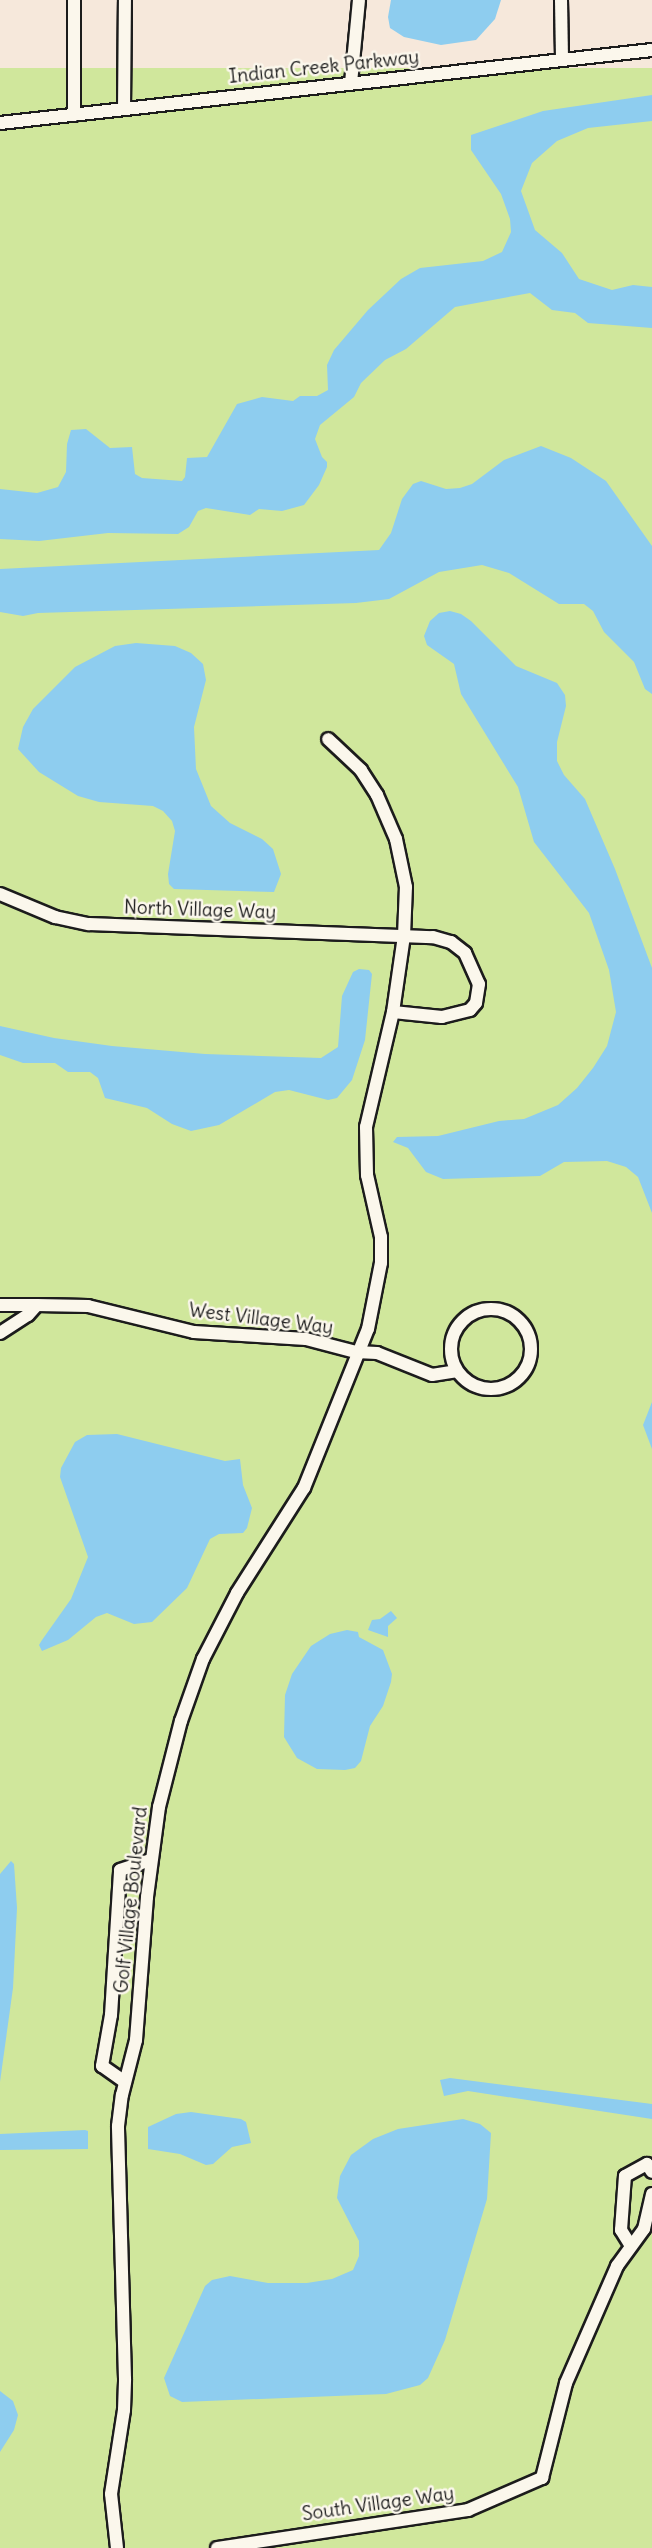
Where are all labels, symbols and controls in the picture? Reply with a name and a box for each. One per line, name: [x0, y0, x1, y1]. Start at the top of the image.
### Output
street label: Indian Creek Parkway: [228, 46, 420, 88]
street label: North Village Way: [124, 896, 276, 924]
street label: West Village Way: [187, 1299, 335, 1339]
street label: Golf Village Boulevard: [110, 1806, 152, 1994]
street label: South Village Way: [301, 2482, 455, 2526]

